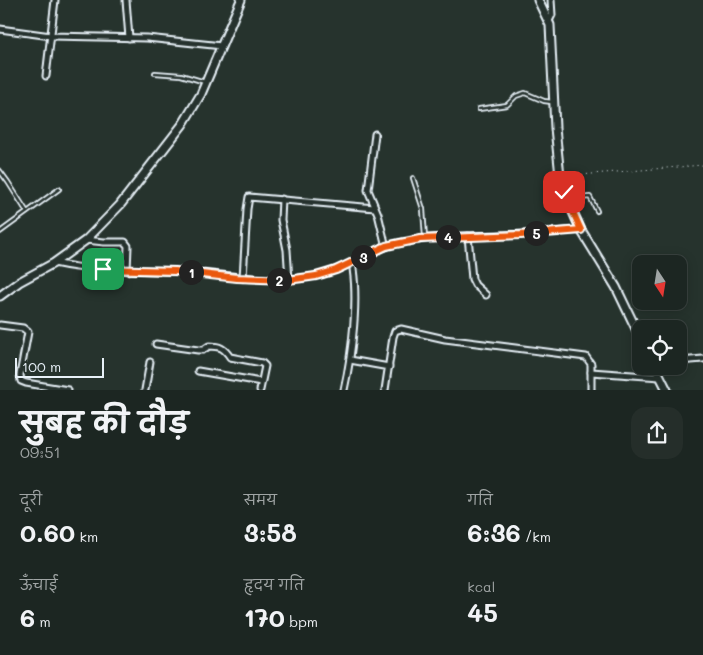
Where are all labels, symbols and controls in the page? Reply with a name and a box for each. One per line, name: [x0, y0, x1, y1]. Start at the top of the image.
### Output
pin: [543, 171, 585, 213]
icon: check: [550, 178, 578, 206]
pin: 5: [524, 220, 548, 246]
pin: 4: [436, 224, 460, 250]
text: 5: [532, 224, 541, 243]
text: 4: [444, 228, 453, 247]
pin: 3: [350, 244, 376, 270]
pin: [82, 248, 124, 290]
text: 3: [359, 248, 368, 267]
icon: arrive: [89, 255, 117, 283]
north arrow: [632, 255, 688, 310]
map controls: [632, 255, 687, 375]
pin: 1: [178, 260, 204, 284]
text: 1: [188, 263, 195, 282]
pin: 2: [266, 268, 292, 292]
text: 2: [276, 271, 283, 290]
button: locate: [632, 320, 687, 375]
scale bar: [15, 355, 104, 378]
text: 100 m: [22, 357, 61, 376]
text: सुबह की दौड़: [20, 404, 188, 440]
button: share: [631, 407, 683, 459]
text: 09:51: [20, 441, 61, 462]
text: दूरी: [20, 490, 42, 509]
text: समय: [244, 490, 277, 509]
text: गति: [467, 490, 493, 509]
text: 0.60: [20, 516, 75, 548]
text: 3:58: [244, 516, 297, 548]
text: 6:36: [467, 516, 521, 548]
text: km: [75, 527, 98, 546]
text: /km: [521, 527, 551, 546]
text: ऊँचाई: [20, 575, 58, 594]
text: हृदय गति: [244, 575, 304, 594]
text: kcal: [467, 577, 495, 596]
text: 45: [467, 596, 498, 628]
text: 6: [20, 601, 35, 633]
text: 170: [244, 601, 285, 633]
text: m: [35, 612, 51, 631]
text: bpm: [285, 612, 318, 631]

